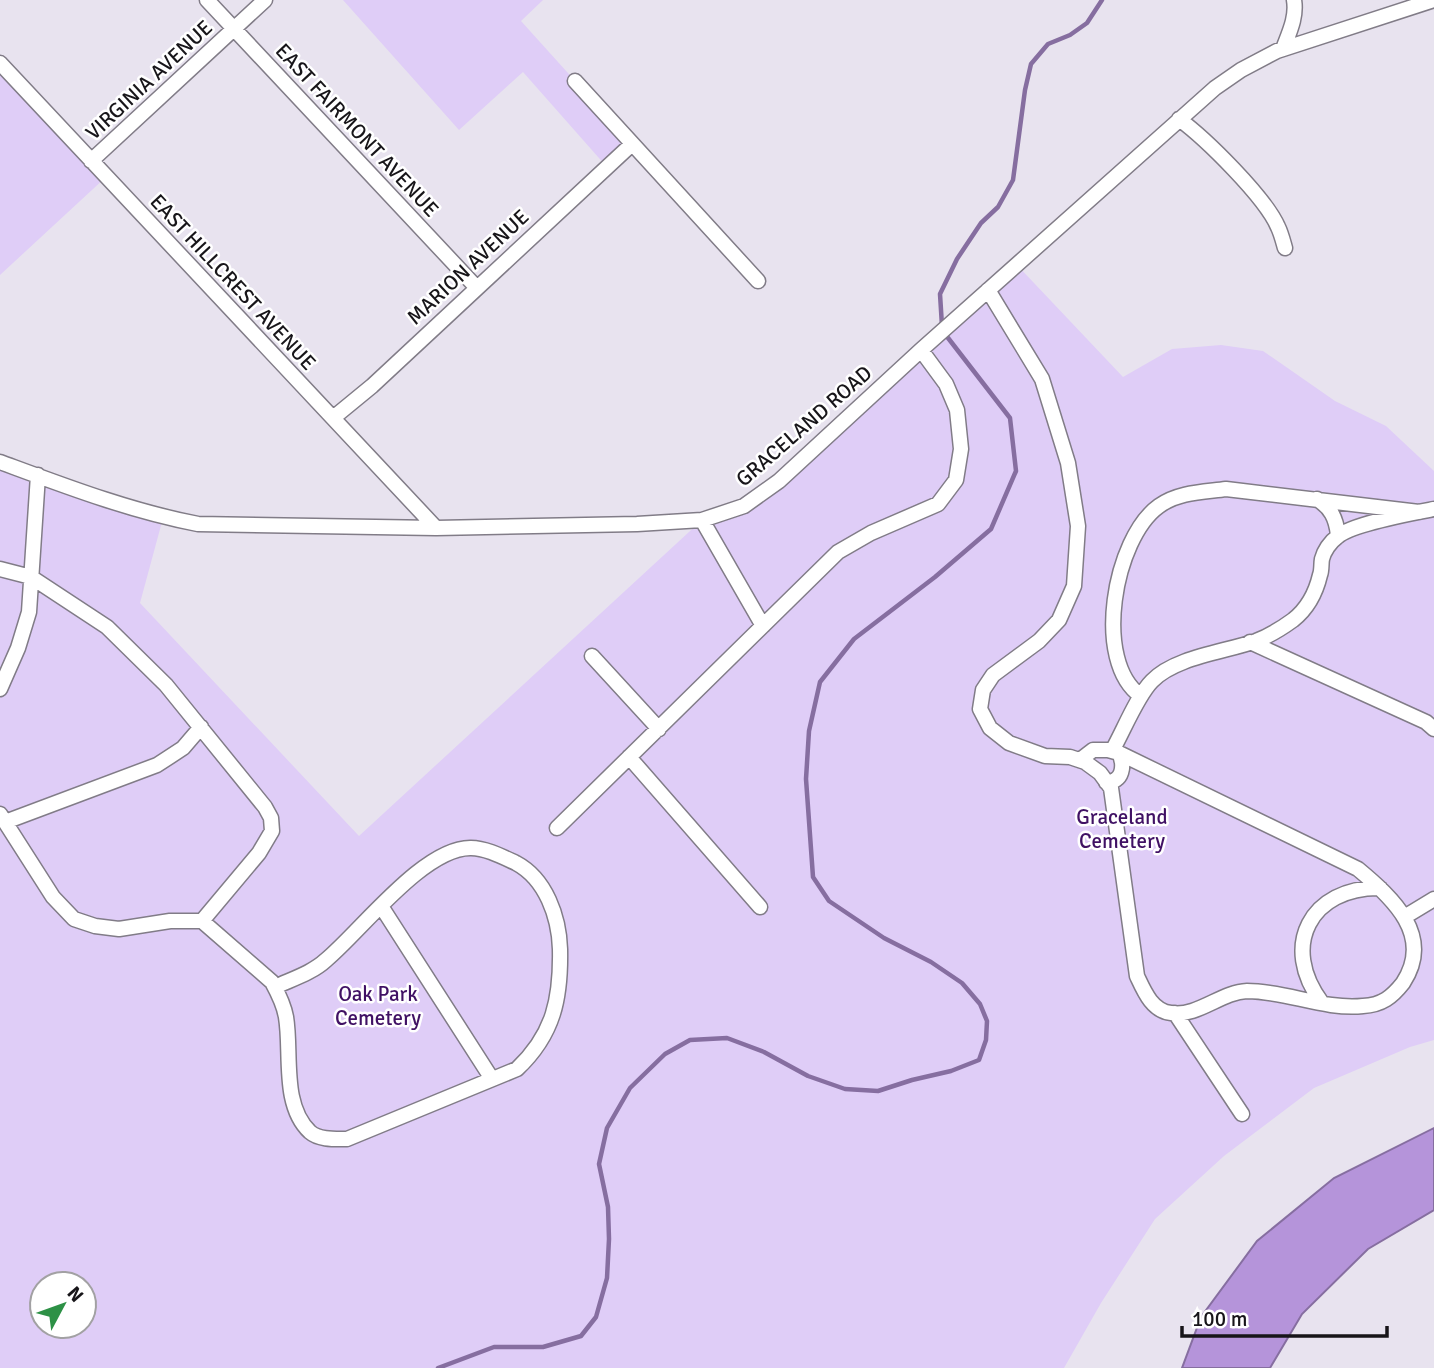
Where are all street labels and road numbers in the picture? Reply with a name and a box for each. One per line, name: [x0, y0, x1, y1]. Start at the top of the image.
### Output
street label: VIRGINIA AVENUE: [80, 15, 218, 145]
street label: EAST FAIRMONT AVENUE: [270, 38, 444, 222]
street label: EAST HILLCREST AVENUE: [145, 189, 321, 375]
street label: MARION AVENUE: [402, 204, 534, 330]
street label: GRACELAND ROAD: [731, 360, 877, 492]

